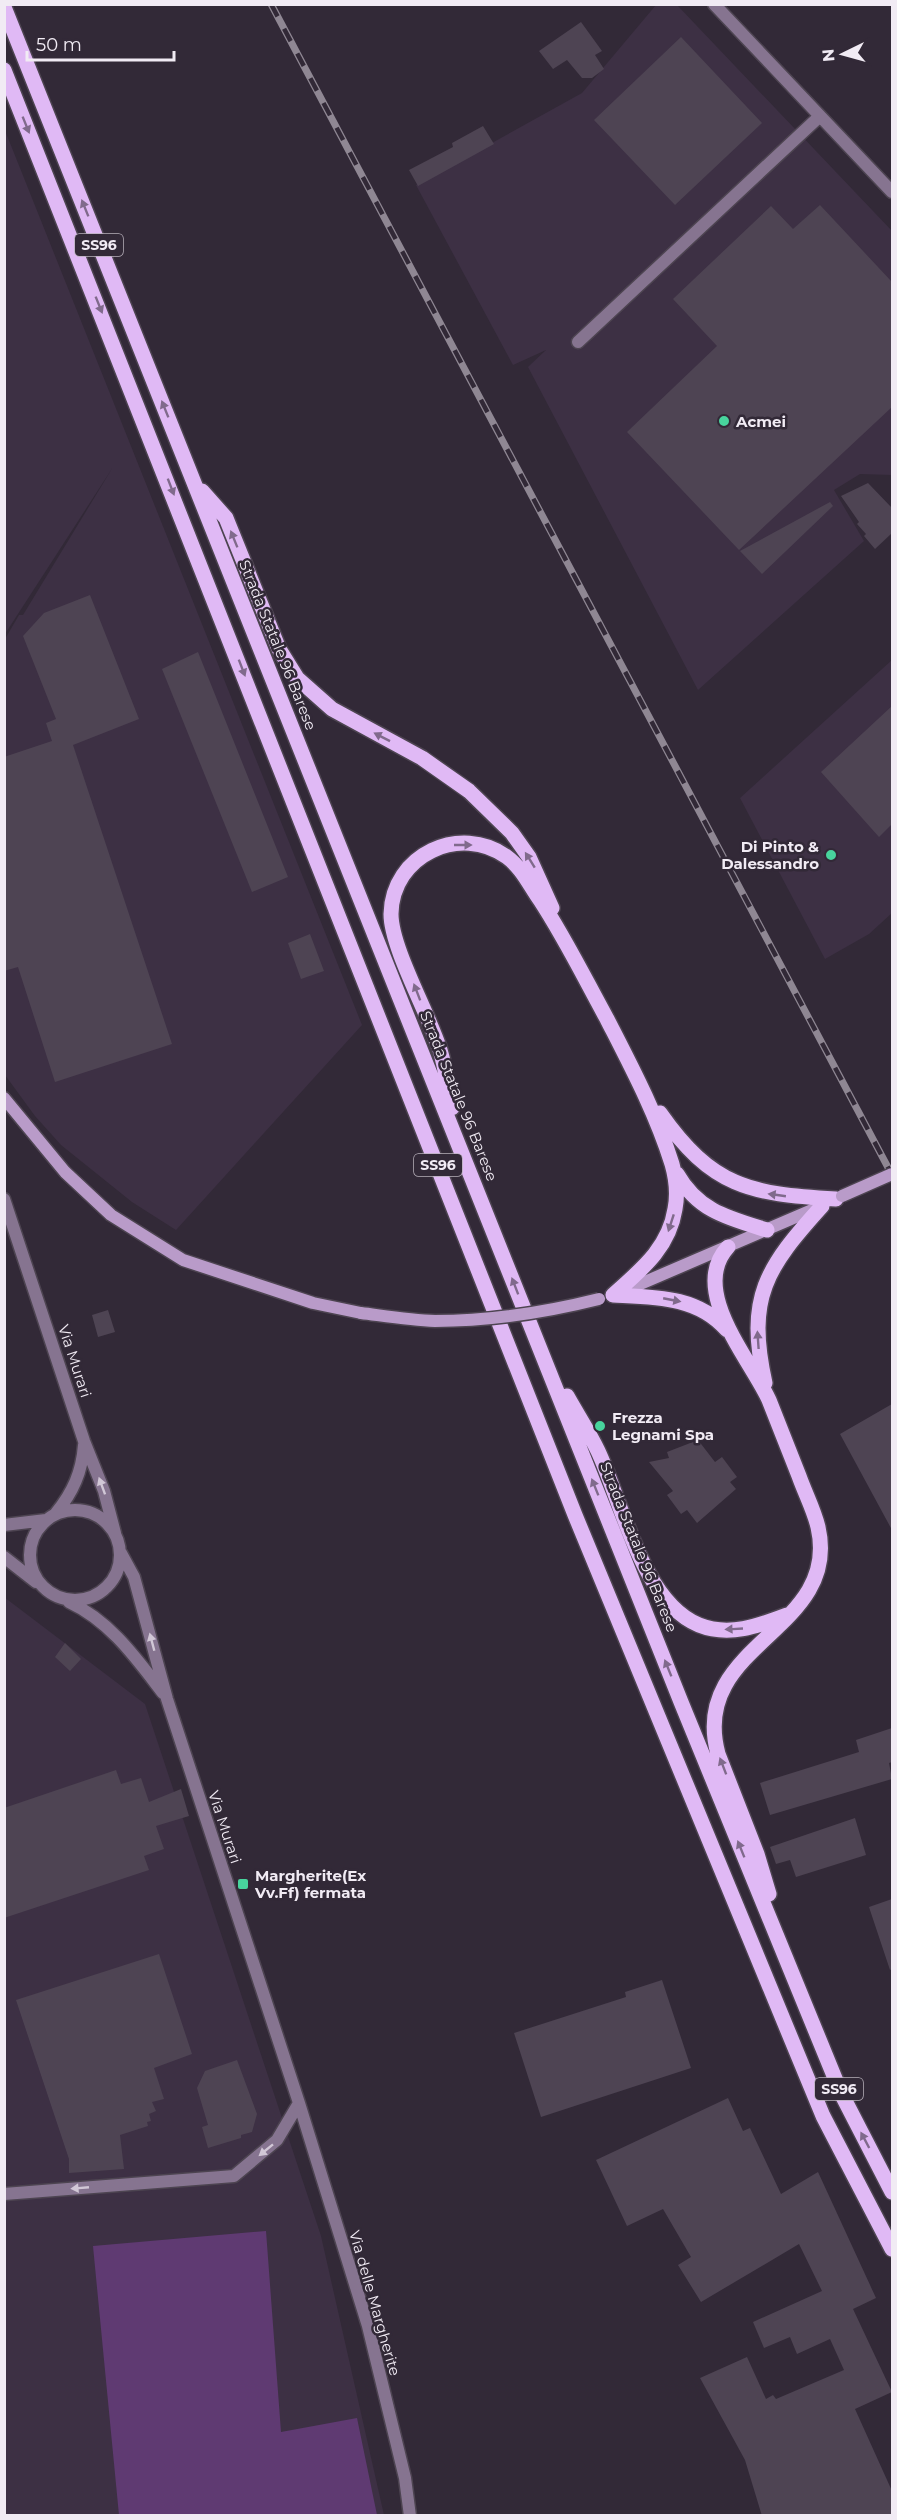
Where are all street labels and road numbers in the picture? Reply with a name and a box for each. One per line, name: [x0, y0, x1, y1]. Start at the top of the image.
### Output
road number: SS96: [75, 234, 123, 256]
street label: Strada Statale 96 Barese: [235, 557, 321, 733]
street label: Strada Statale 96 Barese: [416, 1008, 502, 1184]
road number: SS96: [414, 1154, 462, 1176]
street label: Via Murari: [54, 1322, 96, 1400]
street label: Strada Statale 96 Barese: [596, 1459, 682, 1635]
street label: Via Murari: [204, 1788, 246, 1866]
road number: SS96: [815, 2078, 863, 2100]
street label: Via delle Margherite: [345, 2228, 405, 2378]

